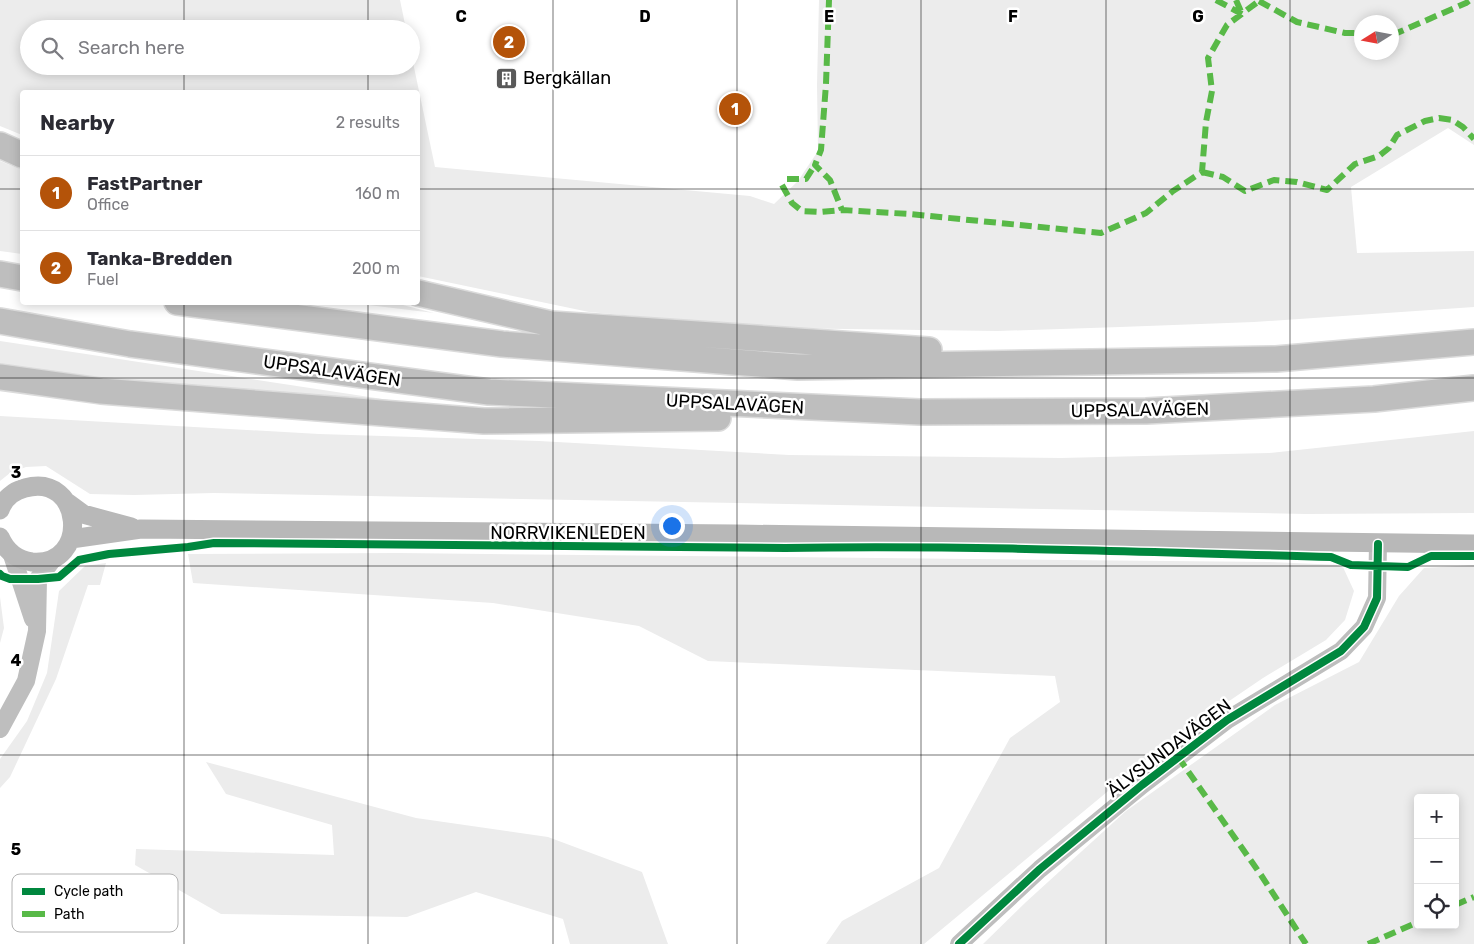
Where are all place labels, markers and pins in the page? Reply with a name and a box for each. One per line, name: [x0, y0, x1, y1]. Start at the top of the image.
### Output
pin: 2: [493, 23, 525, 61]
building icon: Bergkällan: [495, 66, 519, 90]
place label: Bergkällan: [523, 67, 611, 89]
pin: 1: [719, 90, 751, 128]

